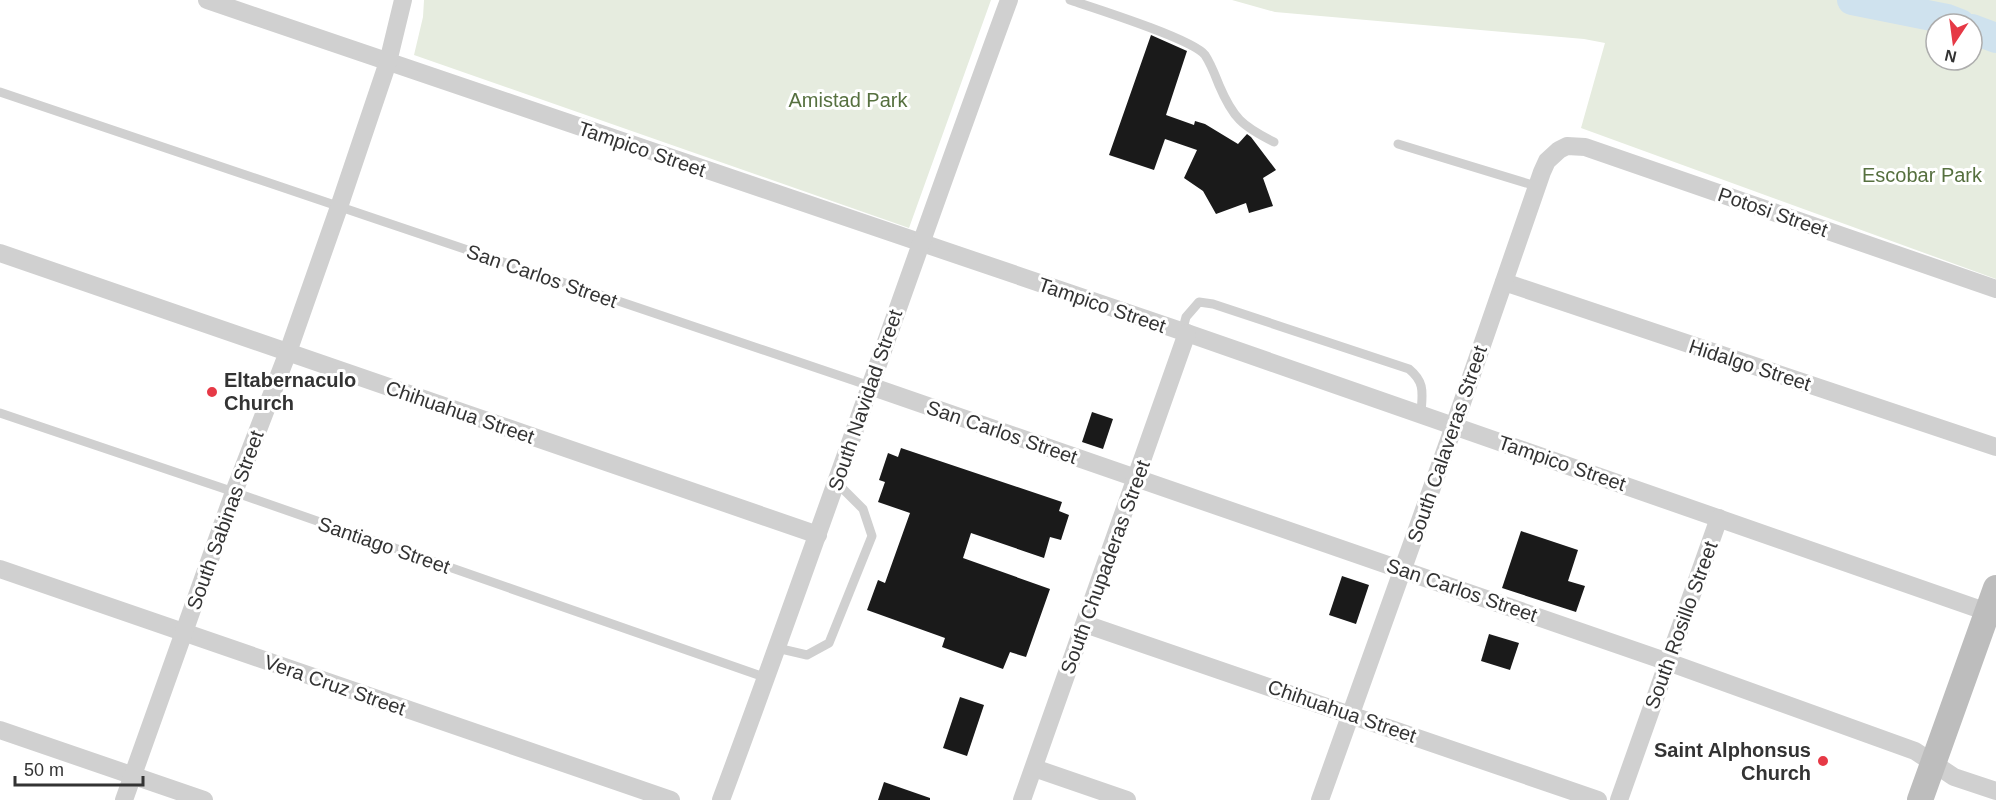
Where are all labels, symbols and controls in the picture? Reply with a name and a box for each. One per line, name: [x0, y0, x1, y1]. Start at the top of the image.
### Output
north arrow: [1924, 12, 1984, 72]
text: N: [1943, 47, 1958, 66]
park label: Amistad Park: [789, 89, 908, 111]
street label: Tampico Street: [575, 117, 709, 181]
park label: Escobar Park: [1862, 164, 1983, 186]
street label: Potosi Street: [1715, 183, 1831, 241]
street label: San Carlos Street: [464, 240, 621, 312]
street label: Tampico Street: [1035, 273, 1169, 337]
street label: South Navidad Street: [824, 306, 906, 493]
street label: Hidalgo Street: [1686, 335, 1814, 395]
street label: South Calaveras Street: [1403, 342, 1491, 545]
place label: Eltabernaculo Church: [224, 369, 356, 414]
street label: Chihuahua Street: [383, 376, 538, 448]
marker: Eltabernaculo Church: [205, 385, 219, 399]
street label: San Carlos Street: [924, 396, 1081, 468]
street label: South Sabinas Street: [182, 427, 268, 613]
street label: Tampico Street: [1495, 431, 1629, 495]
street label: South Chupaderas Street: [1056, 457, 1154, 677]
street label: Santiago Street: [315, 512, 453, 578]
street label: South Rosillo Street: [1640, 538, 1722, 712]
street label: San Carlos Street: [1384, 554, 1541, 626]
street label: Vera Cruz Street: [262, 651, 409, 720]
street label: Chihuahua Street: [1265, 675, 1420, 747]
place label: Saint Alphonsus Church: [1654, 739, 1811, 784]
scale bar: [15, 749, 142, 787]
marker: Saint Alphonsus Church: [1816, 754, 1830, 768]
text: 50 m: [24, 760, 64, 780]

